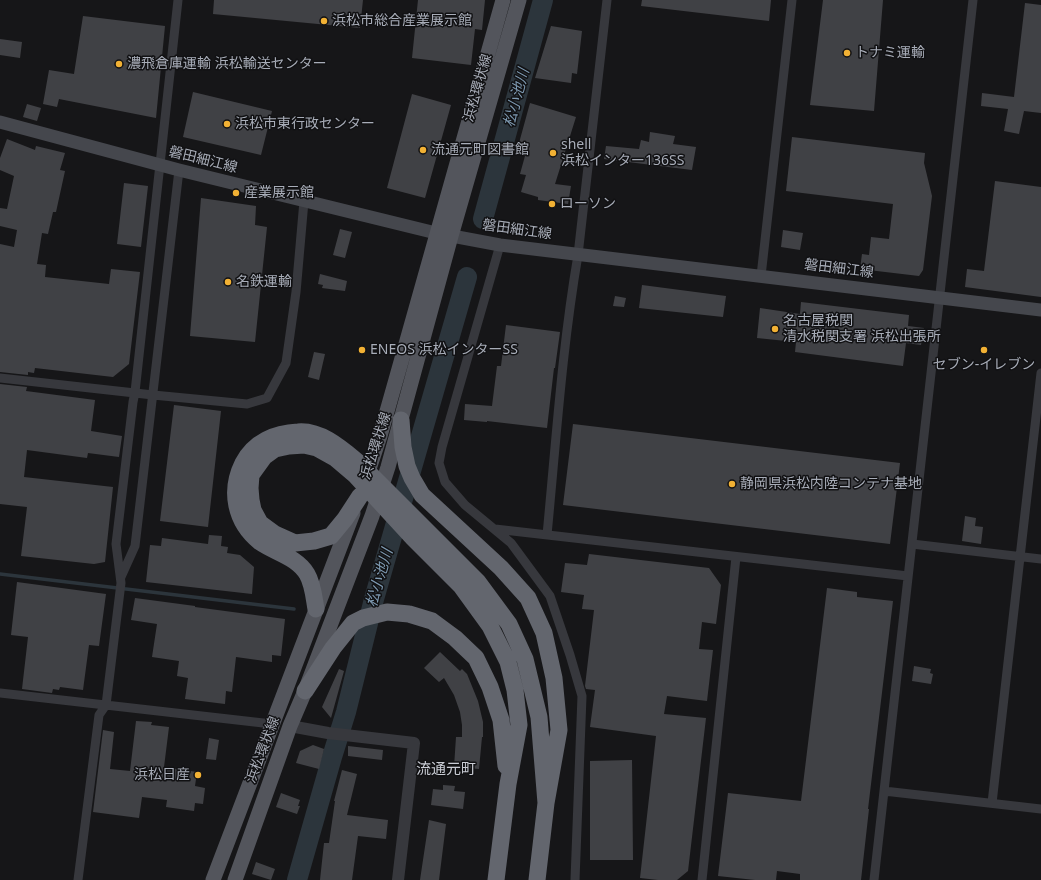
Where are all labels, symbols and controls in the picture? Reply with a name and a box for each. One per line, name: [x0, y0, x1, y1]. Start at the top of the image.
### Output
place label: 浜松市総合産業展示館: [332, 13, 472, 29]
marker: 浜松市総合産業展示館: [319, 16, 329, 26]
place label: トナミ運輸: [855, 45, 925, 61]
marker: トナミ運輸: [842, 48, 852, 58]
street label: 浜松環状線: [460, 52, 496, 124]
place label: 濃飛倉庫運輸 浜松輸送センター: [127, 56, 327, 72]
marker: 濃飛倉庫運輸 浜松輸送センター: [114, 59, 124, 69]
water label: 松小池川: [501, 67, 533, 129]
place label: 浜松市東行政センター: [235, 116, 375, 132]
marker: 浜松市東行政センター: [222, 119, 232, 129]
place label: shell 浜松インター136SS: [561, 137, 684, 170]
place label: 流通元町図書館: [431, 142, 529, 158]
street label: 磐田細江線: [167, 143, 239, 177]
marker: 流通元町図書館: [418, 145, 428, 155]
marker: shell 浜松インター136SS: [548, 148, 558, 158]
place label: 産業展示館: [244, 185, 314, 201]
marker: 産業展示館: [231, 188, 241, 198]
place label: ローソン: [560, 196, 616, 212]
marker: ローソン: [547, 199, 557, 209]
street label: 磐田細江線: [481, 217, 553, 243]
street label: 磐田細江線: [803, 256, 875, 282]
place label: 名鉄運輸: [236, 274, 292, 290]
marker: 名鉄運輸: [223, 277, 233, 287]
place label: 名古屋税関 清水税関支署 浜松出張所: [783, 313, 941, 346]
marker: 名古屋税関 清水税関支署 浜松出張所: [770, 324, 780, 334]
place label: ENEOS 浜松インターSS: [370, 342, 518, 358]
marker: ENEOS 浜松インターSS: [357, 345, 367, 355]
marker: セブン-イレブン: [979, 345, 989, 355]
place label: セブン-イレブン: [933, 357, 1035, 373]
street label: 浜松環状線: [357, 410, 395, 482]
place label: 静岡県浜松内陸コンテナ基地: [740, 476, 922, 492]
marker: 静岡県浜松内陸コンテナ基地: [727, 479, 737, 489]
water label: 松小池川: [363, 547, 397, 609]
street label: 浜松環状線: [243, 714, 283, 786]
district label: 流通元町: [416, 761, 476, 779]
place label: 浜松日産: [134, 767, 190, 783]
marker: 浜松日産: [193, 770, 203, 780]

